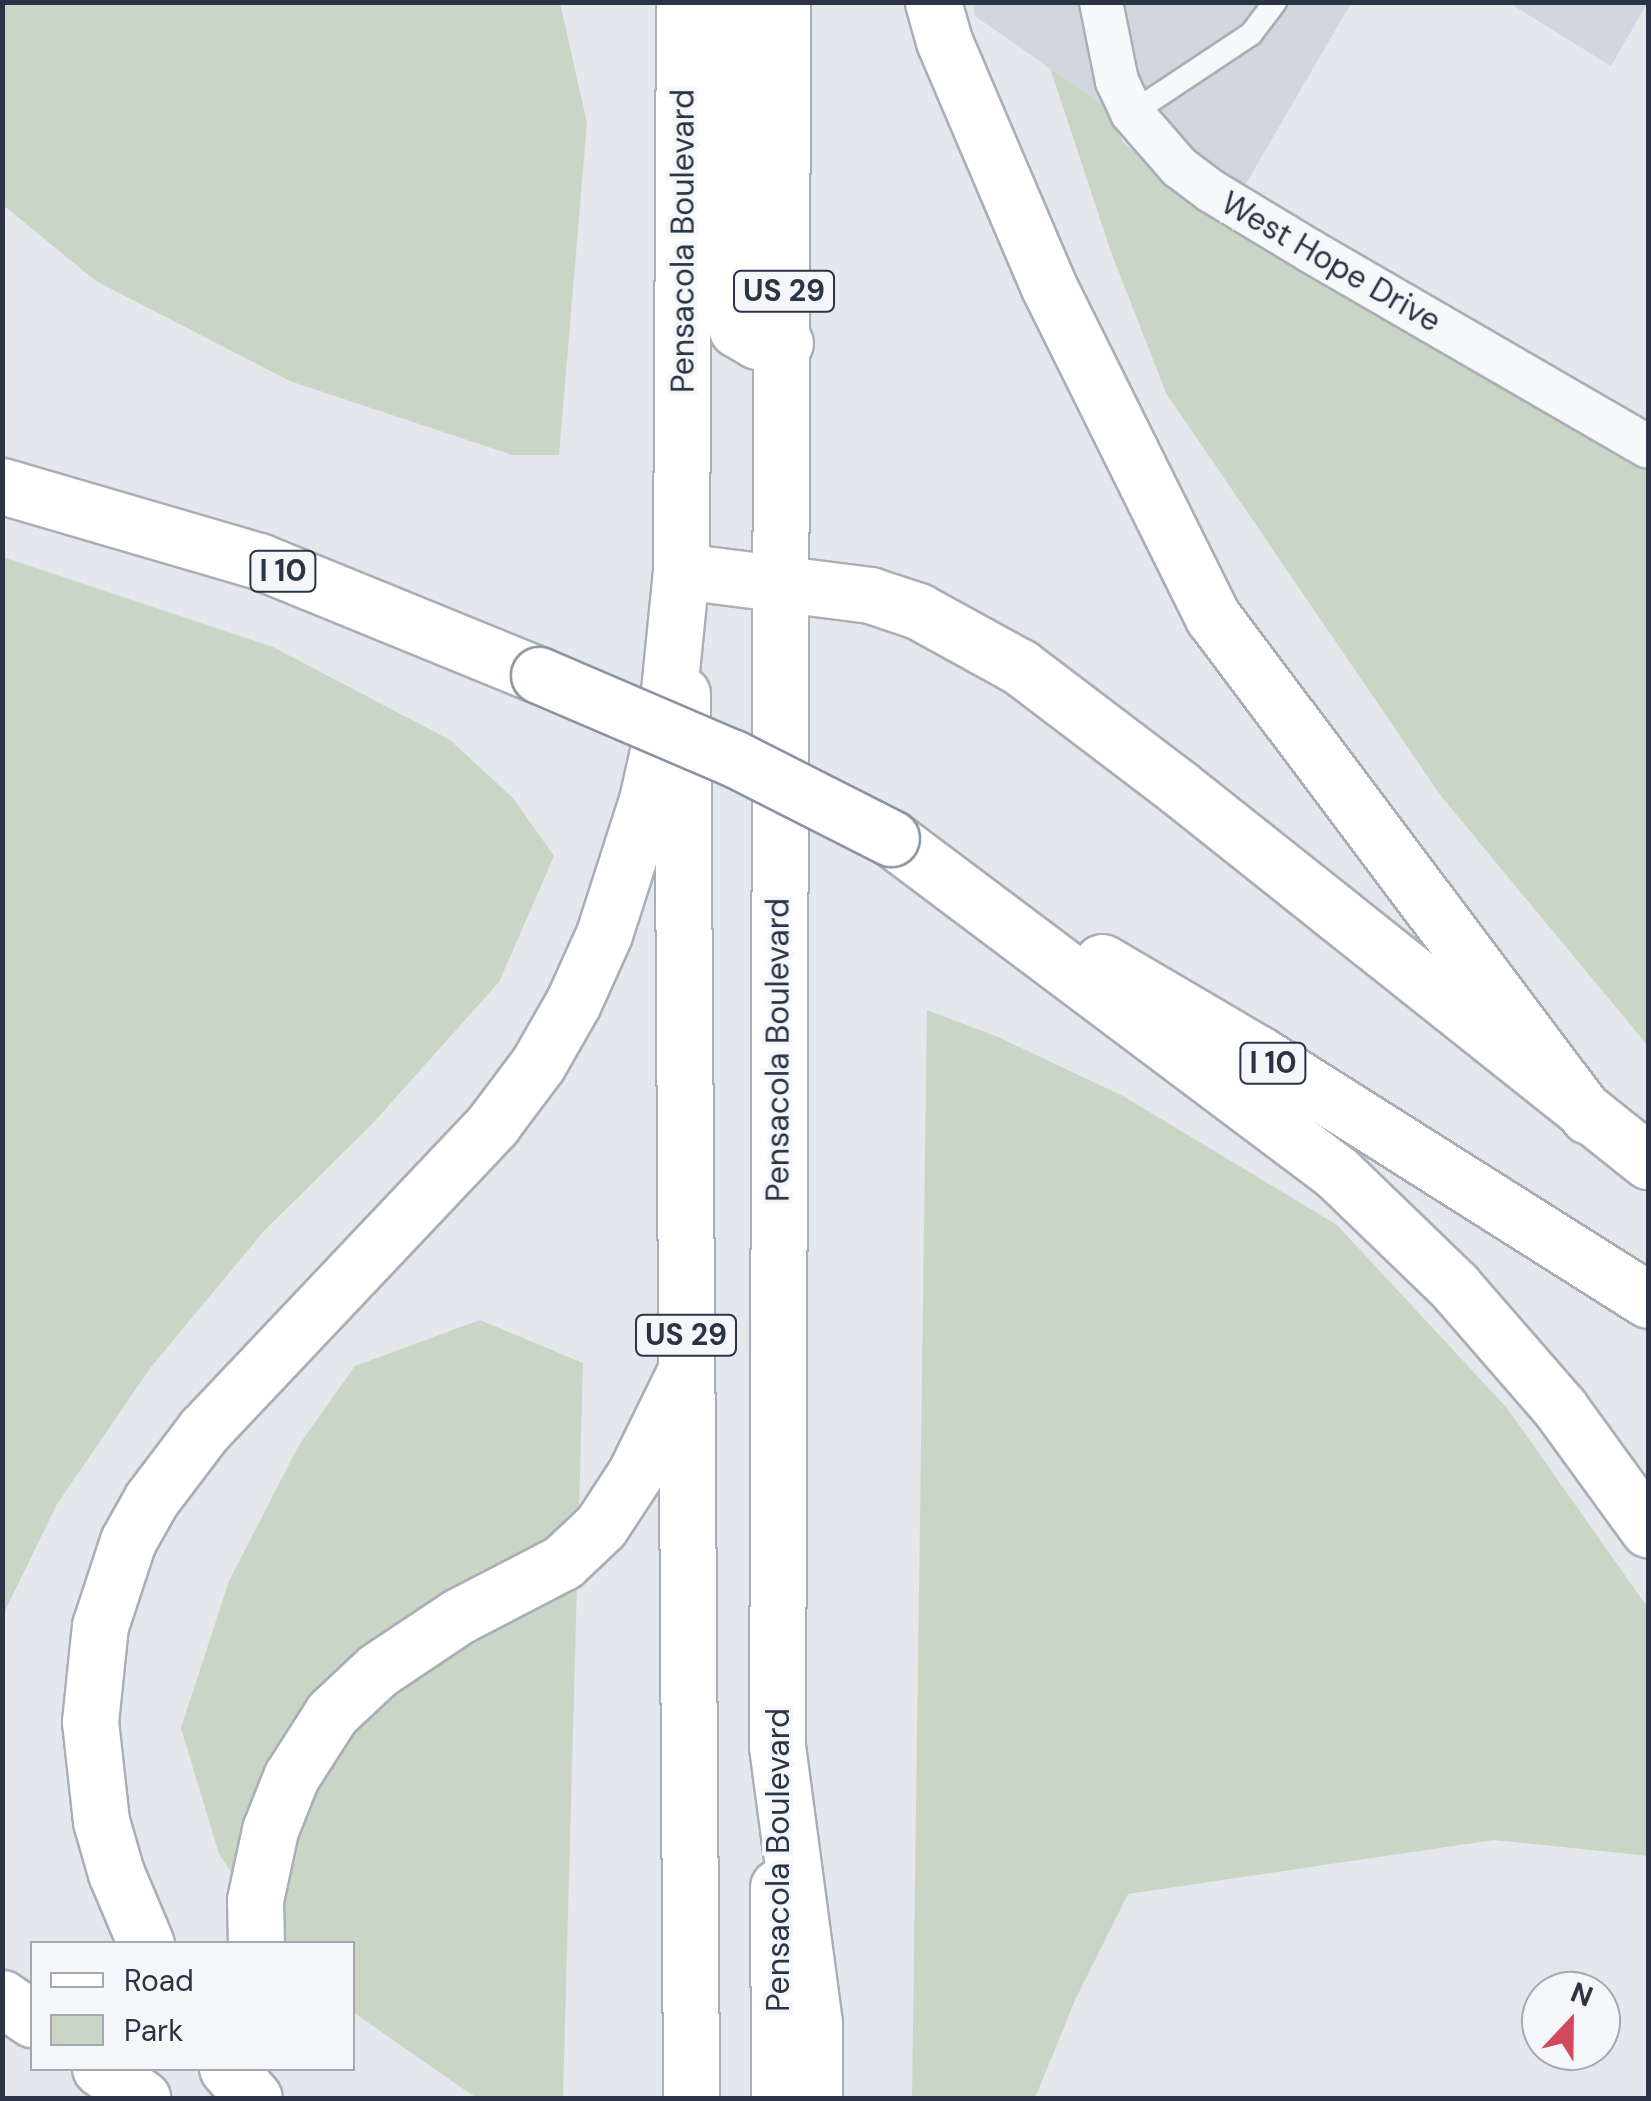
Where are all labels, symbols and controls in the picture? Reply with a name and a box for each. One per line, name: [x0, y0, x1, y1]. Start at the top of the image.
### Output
street label: Pensacola Boulevard: [664, 89, 702, 393]
street label: West Hope Drive: [1214, 184, 1448, 340]
road number: US 29: [732, 266, 836, 316]
road number: I 10: [248, 546, 318, 596]
street label: Pensacola Boulevard: [759, 898, 797, 1202]
road number: I 10: [1238, 1038, 1308, 1088]
road number: US 29: [634, 1310, 738, 1360]
street label: Pensacola Boulevard: [759, 1708, 797, 2012]
legend: [30, 1941, 355, 2071]
text: Road: [124, 1961, 194, 2000]
north arrow: [1521, 1971, 1621, 2071]
text: N: [1565, 1974, 1598, 2016]
text: Park: [124, 2011, 183, 2050]

